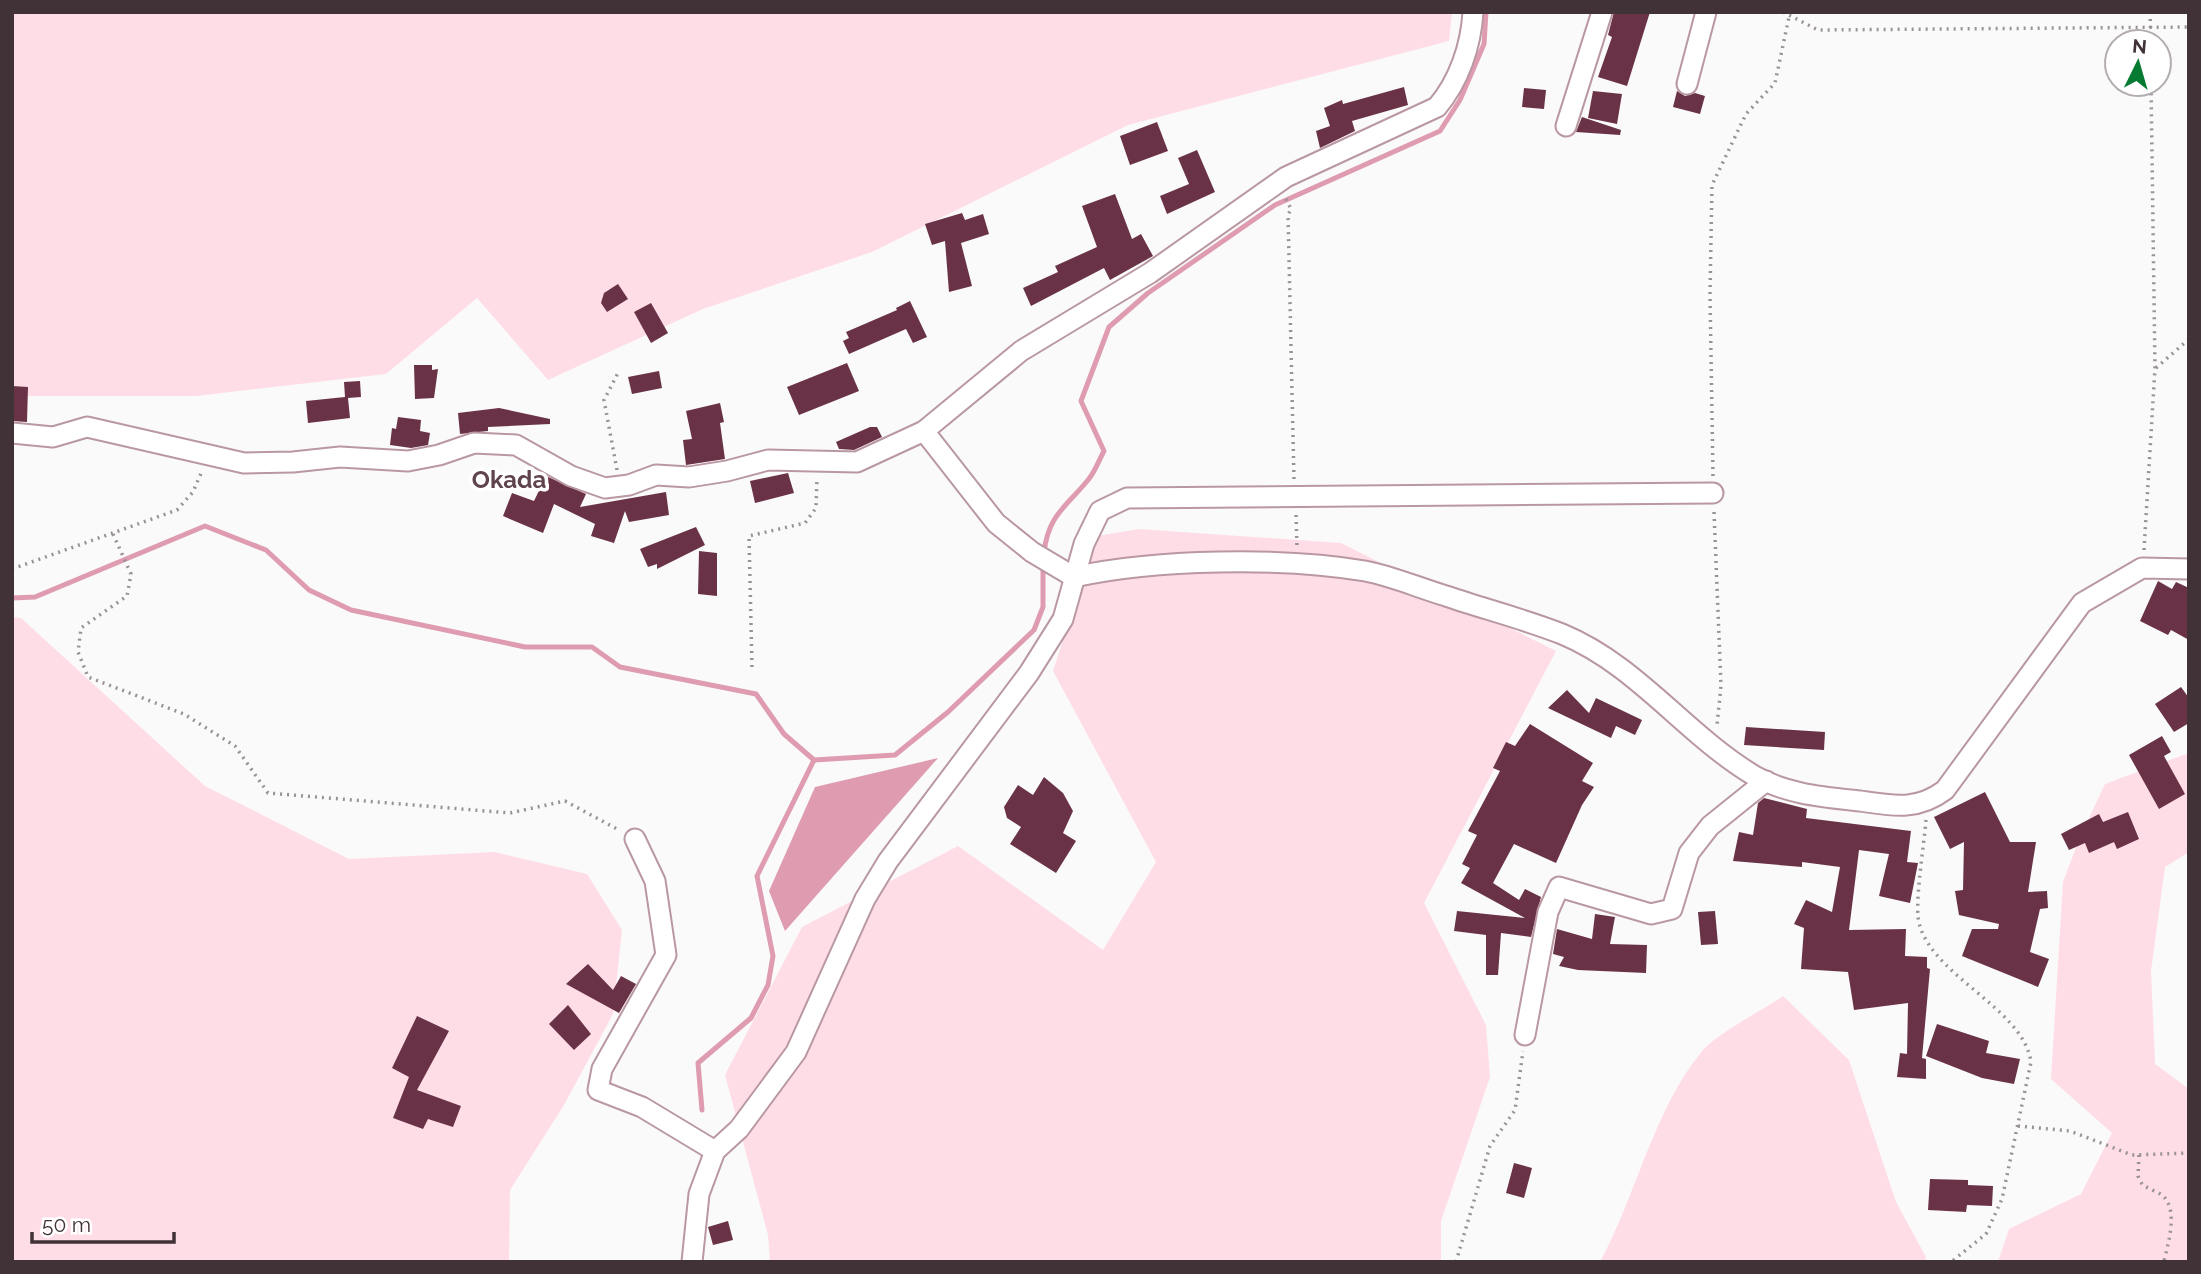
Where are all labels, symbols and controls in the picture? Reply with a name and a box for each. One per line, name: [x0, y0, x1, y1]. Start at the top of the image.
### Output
north arrow: [2103, 28, 2173, 98]
text: N: [2131, 34, 2148, 58]
district label: Okada: [472, 465, 546, 494]
scale bar: [32, 1200, 173, 1244]
text: 50 m: [42, 1212, 91, 1237]

